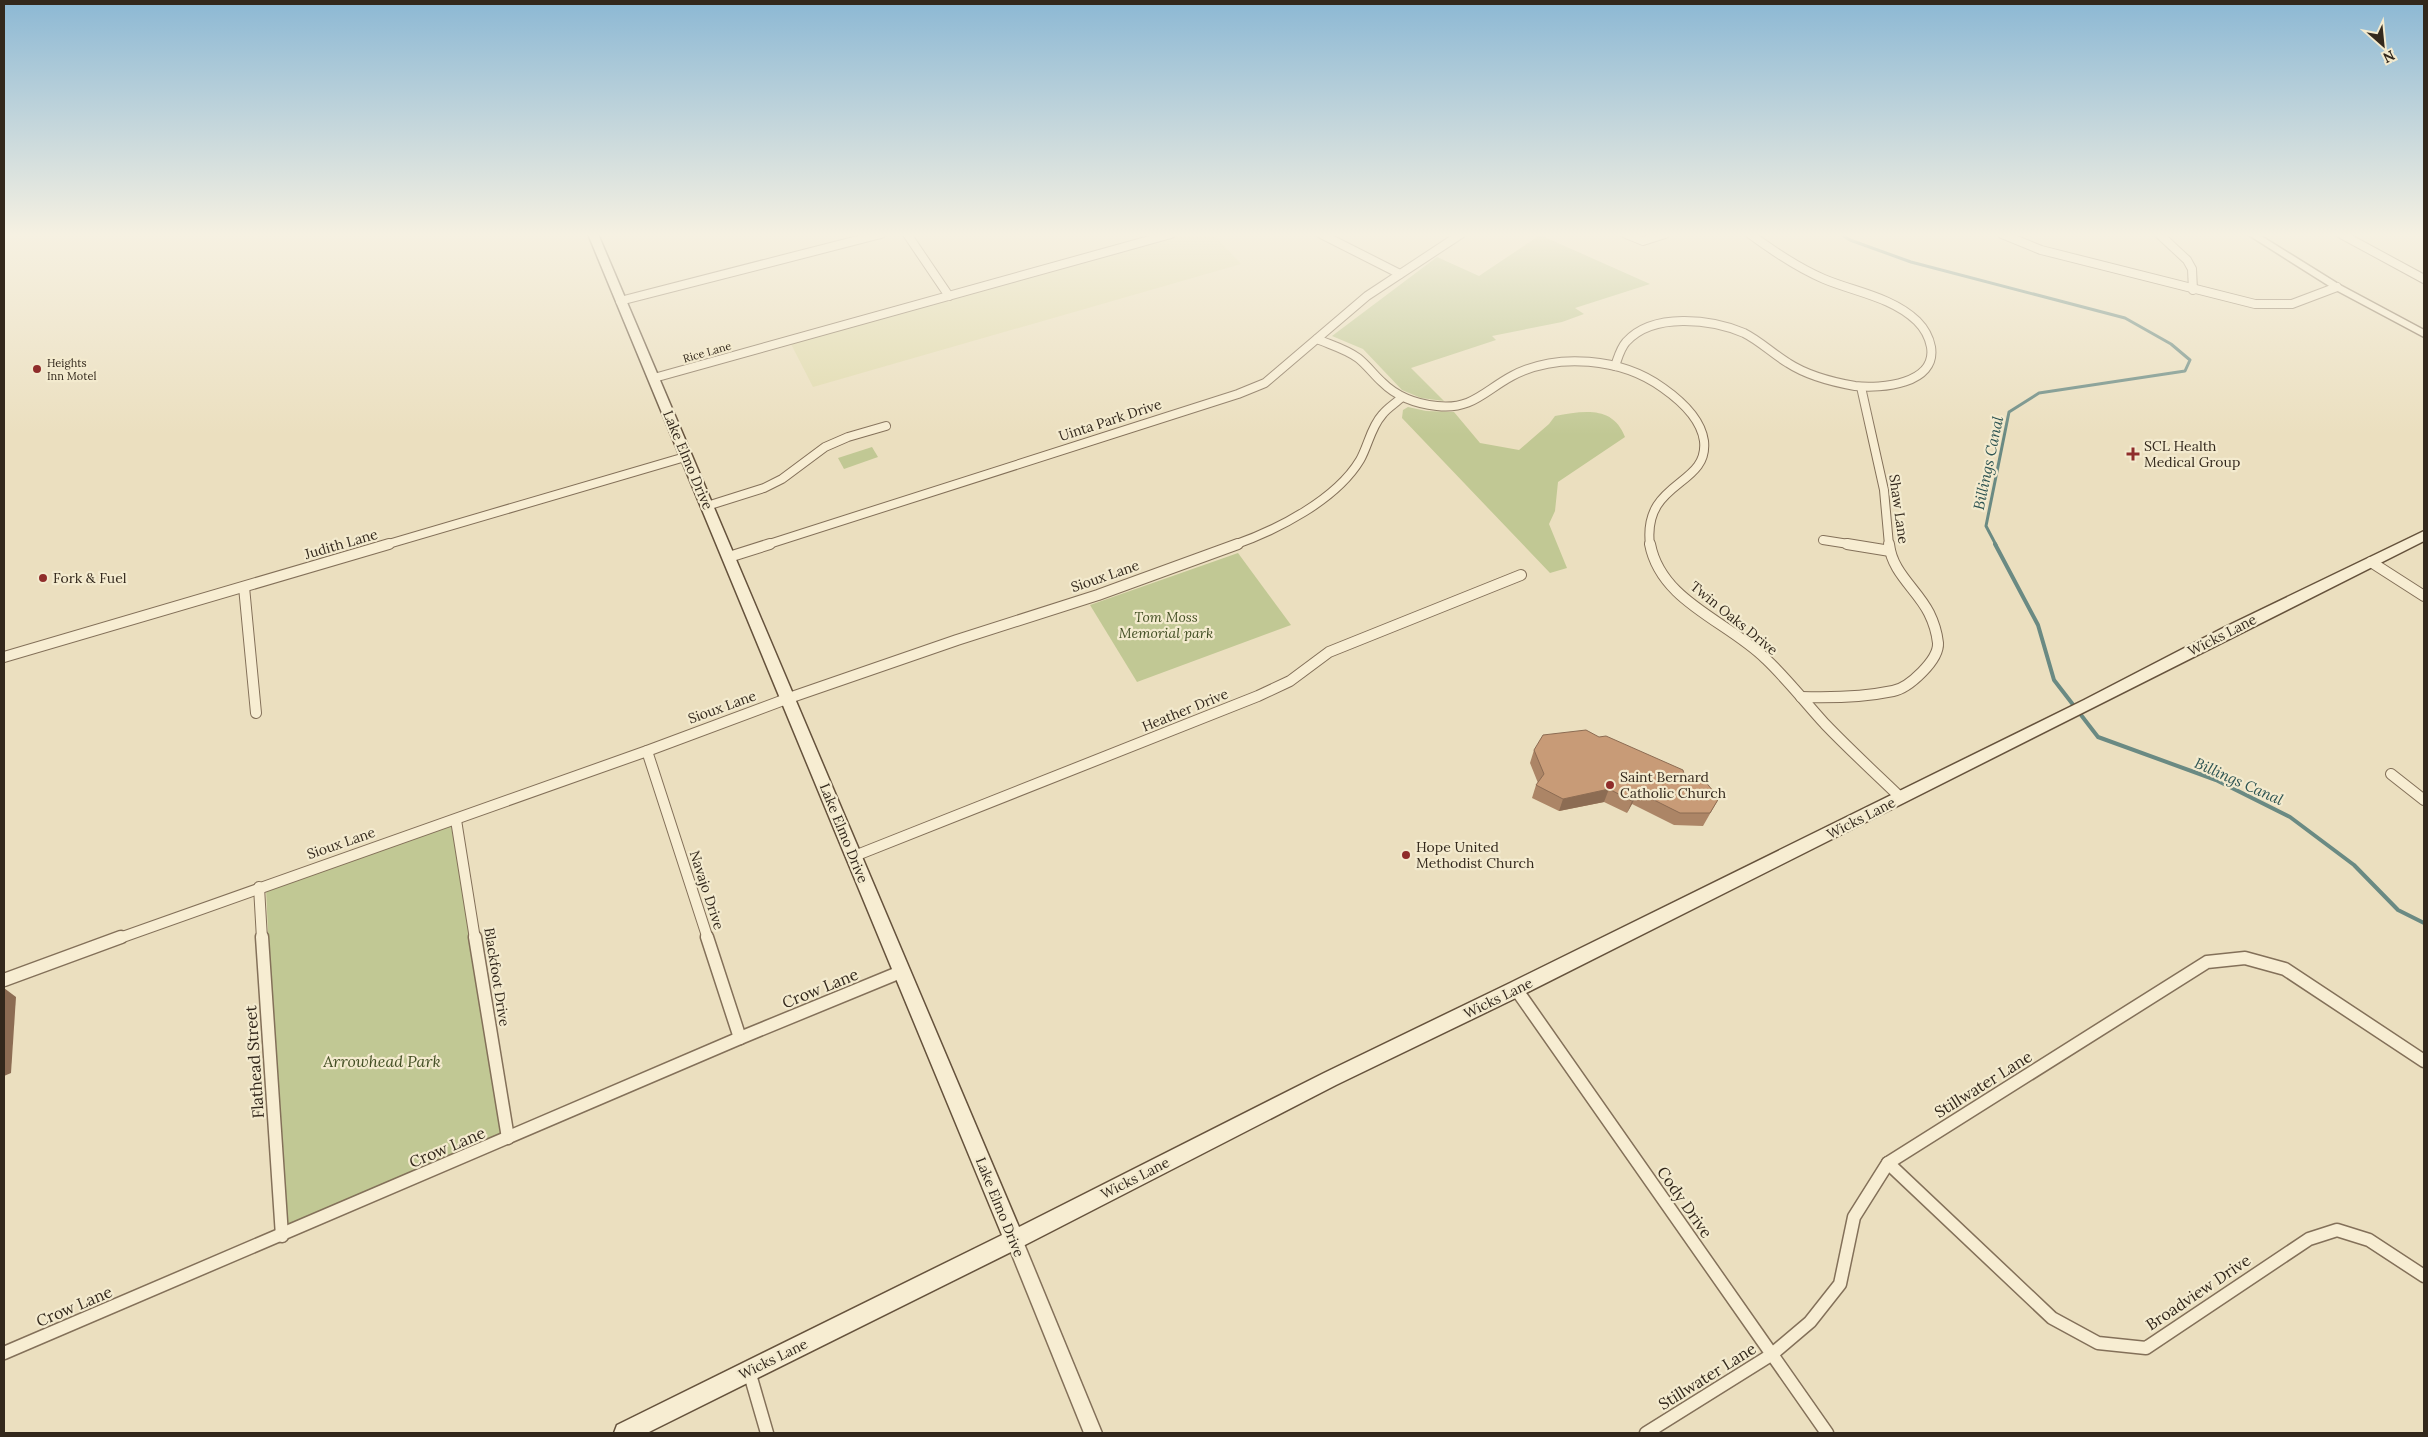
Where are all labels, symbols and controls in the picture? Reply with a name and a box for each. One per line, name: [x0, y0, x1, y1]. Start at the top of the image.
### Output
north arrow: [2358, 20, 2408, 70]
text: N: [2380, 46, 2398, 67]
street label: Rice Lane: [681, 338, 733, 366]
place label: Heights Inn Motel: [47, 356, 97, 383]
marker: Heights Inn Motel: [31, 363, 43, 375]
street label: Uinta Park Drive: [1056, 395, 1164, 445]
street label: Lake Elmo Drive: [659, 408, 717, 513]
water label: Billings Canal: [1969, 414, 2007, 511]
place label: SCL Health Medical Group: [2144, 437, 2240, 471]
marker: SCL Health Medical Group: [2126, 447, 2140, 461]
street label: Shaw Lane: [1885, 473, 1913, 545]
street label: Judith Lane: [301, 525, 380, 563]
street label: Sioux Lane: [1068, 556, 1142, 596]
place label: Fork & Fuel: [53, 569, 127, 587]
marker: Fork & Fuel: [37, 572, 49, 584]
street label: Twin Oaks Drive: [1687, 577, 1782, 659]
park label: Tom Moss Memorial park: [1119, 608, 1213, 642]
street label: Wicks Lane: [2185, 610, 2260, 660]
street label: Heather Drive: [1139, 684, 1231, 735]
street label: Sioux Lane: [685, 686, 759, 728]
water label: Billings Canal: [2192, 753, 2287, 809]
place label: Saint Bernard Catholic Church: [1620, 768, 1726, 802]
marker: Saint Bernard Catholic Church: [1604, 779, 1616, 791]
street label: Lake Elmo Drive: [816, 780, 872, 886]
street label: Wicks Lane: [1824, 793, 1899, 843]
street label: Sioux Lane: [304, 823, 378, 863]
place label: Hope United Methodist Church: [1416, 838, 1534, 872]
street label: Navajo Drive: [686, 848, 728, 932]
marker: Hope United Methodist Church: [1400, 849, 1412, 861]
street label: Blackfoot Drive: [480, 926, 514, 1028]
street label: Crow Lane: [779, 964, 861, 1012]
street label: Wicks Lane: [1461, 973, 1536, 1022]
street label: Flathead Street: [240, 1004, 268, 1119]
street label: Stillwater Lane: [1930, 1046, 2036, 1122]
park label: Arrowhead Park: [322, 1051, 441, 1071]
street label: Crow Lane: [406, 1122, 488, 1172]
street label: Wicks Lane: [1098, 1153, 1173, 1203]
street label: Lake Elmo Drive: [972, 1154, 1028, 1260]
street label: Cody Drive: [1653, 1162, 1717, 1242]
street label: Broadview Drive: [2142, 1249, 2254, 1334]
street label: Crow Lane: [33, 1281, 115, 1331]
street label: Wicks Lane: [736, 1334, 811, 1383]
street label: Stillwater Lane: [1654, 1338, 1760, 1414]

